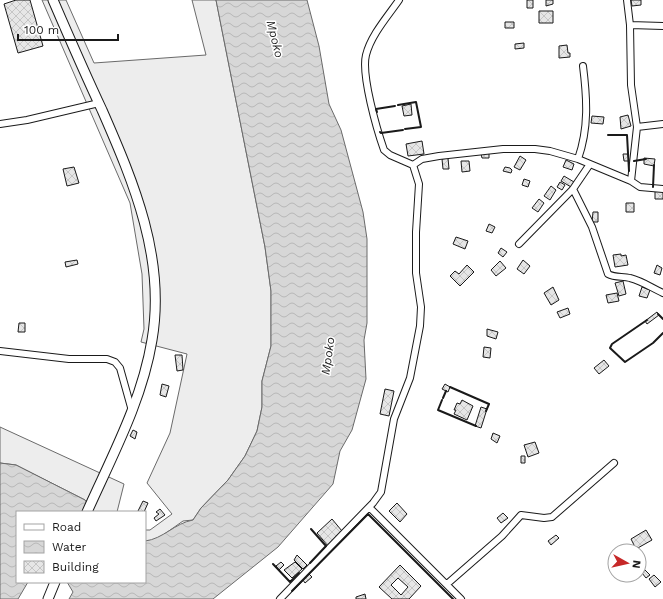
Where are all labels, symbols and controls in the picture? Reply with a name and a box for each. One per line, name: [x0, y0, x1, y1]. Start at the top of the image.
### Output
scale bar: [18, 16, 118, 42]
water label: Mpoko: [264, 19, 286, 59]
text: 100 m: [24, 23, 59, 37]
water label: Mpoko: [318, 336, 338, 376]
legend: [16, 511, 146, 583]
text: Road: [52, 520, 81, 534]
text: Water: [52, 540, 87, 554]
north arrow: [607, 543, 647, 583]
text: N: [629, 559, 643, 569]
text: Building: [52, 560, 99, 574]

